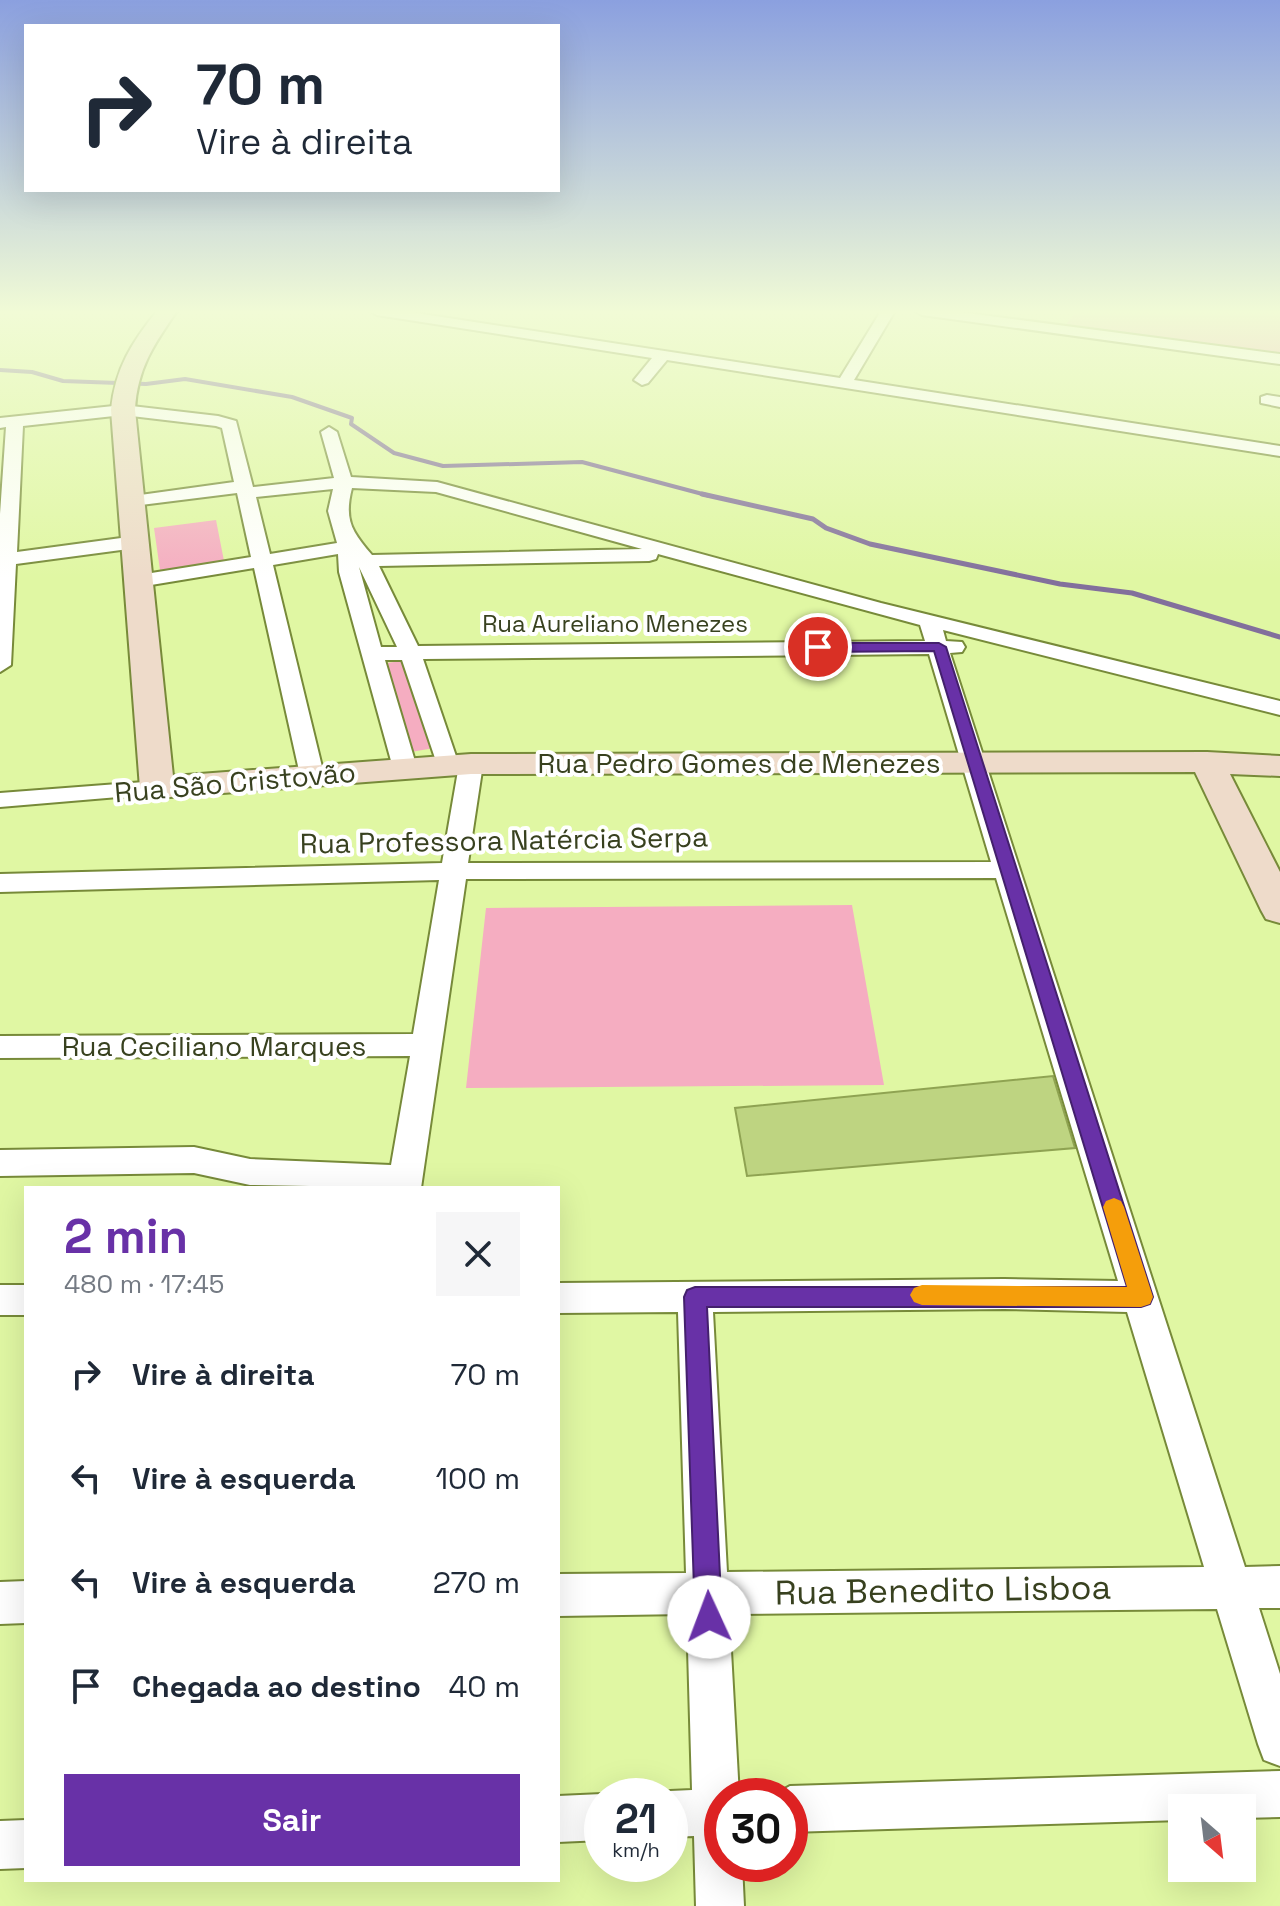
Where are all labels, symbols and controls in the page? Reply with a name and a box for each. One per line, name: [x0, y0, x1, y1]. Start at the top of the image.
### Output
text: 70 m: [196, 49, 325, 120]
icon: right: [64, 56, 168, 160]
text: Vire à direita: [196, 119, 413, 165]
street label: Rua Aureliano Menezes: [482, 608, 748, 639]
pin: [784, 613, 852, 681]
icon: arrive: [796, 625, 840, 669]
street label: Rua Pedro Gomes de Menezes: [537, 745, 941, 781]
street label: Rua São Cristovão: [113, 754, 357, 810]
street label: Rua Professora Natércia Serpa: [300, 818, 708, 862]
street label: Rua Ceciliano Marques: [62, 1028, 366, 1064]
text: 2 min: [64, 1206, 188, 1267]
button: close: [436, 1212, 520, 1296]
text: 480 m · 17:45: [64, 1267, 224, 1301]
icon: right: [64, 1352, 108, 1396]
text: Vire à direita: [132, 1355, 315, 1394]
text: 70 m: [451, 1355, 520, 1394]
icon: left: [64, 1456, 108, 1500]
text: Vire à esquerda: [132, 1459, 356, 1498]
text: 100 m: [435, 1459, 520, 1498]
icon: left: [64, 1560, 108, 1604]
text: Vire à esquerda: [132, 1563, 356, 1602]
text: 270 m: [433, 1563, 520, 1602]
street label: Rua Benedito Lisboa: [774, 1566, 1112, 1614]
position arrow: [667, 1575, 751, 1659]
icon: arrive: [64, 1664, 108, 1708]
text: Chegada ao destino: [132, 1667, 421, 1706]
text: 40 m: [449, 1667, 520, 1706]
button: Sair: [64, 1774, 520, 1866]
speed limit sign: 30: [704, 1778, 808, 1882]
text: 21: [615, 1794, 657, 1845]
north arrow: [1168, 1794, 1256, 1882]
map controls: [1168, 1794, 1256, 1882]
text: km/h: [612, 1837, 660, 1863]

